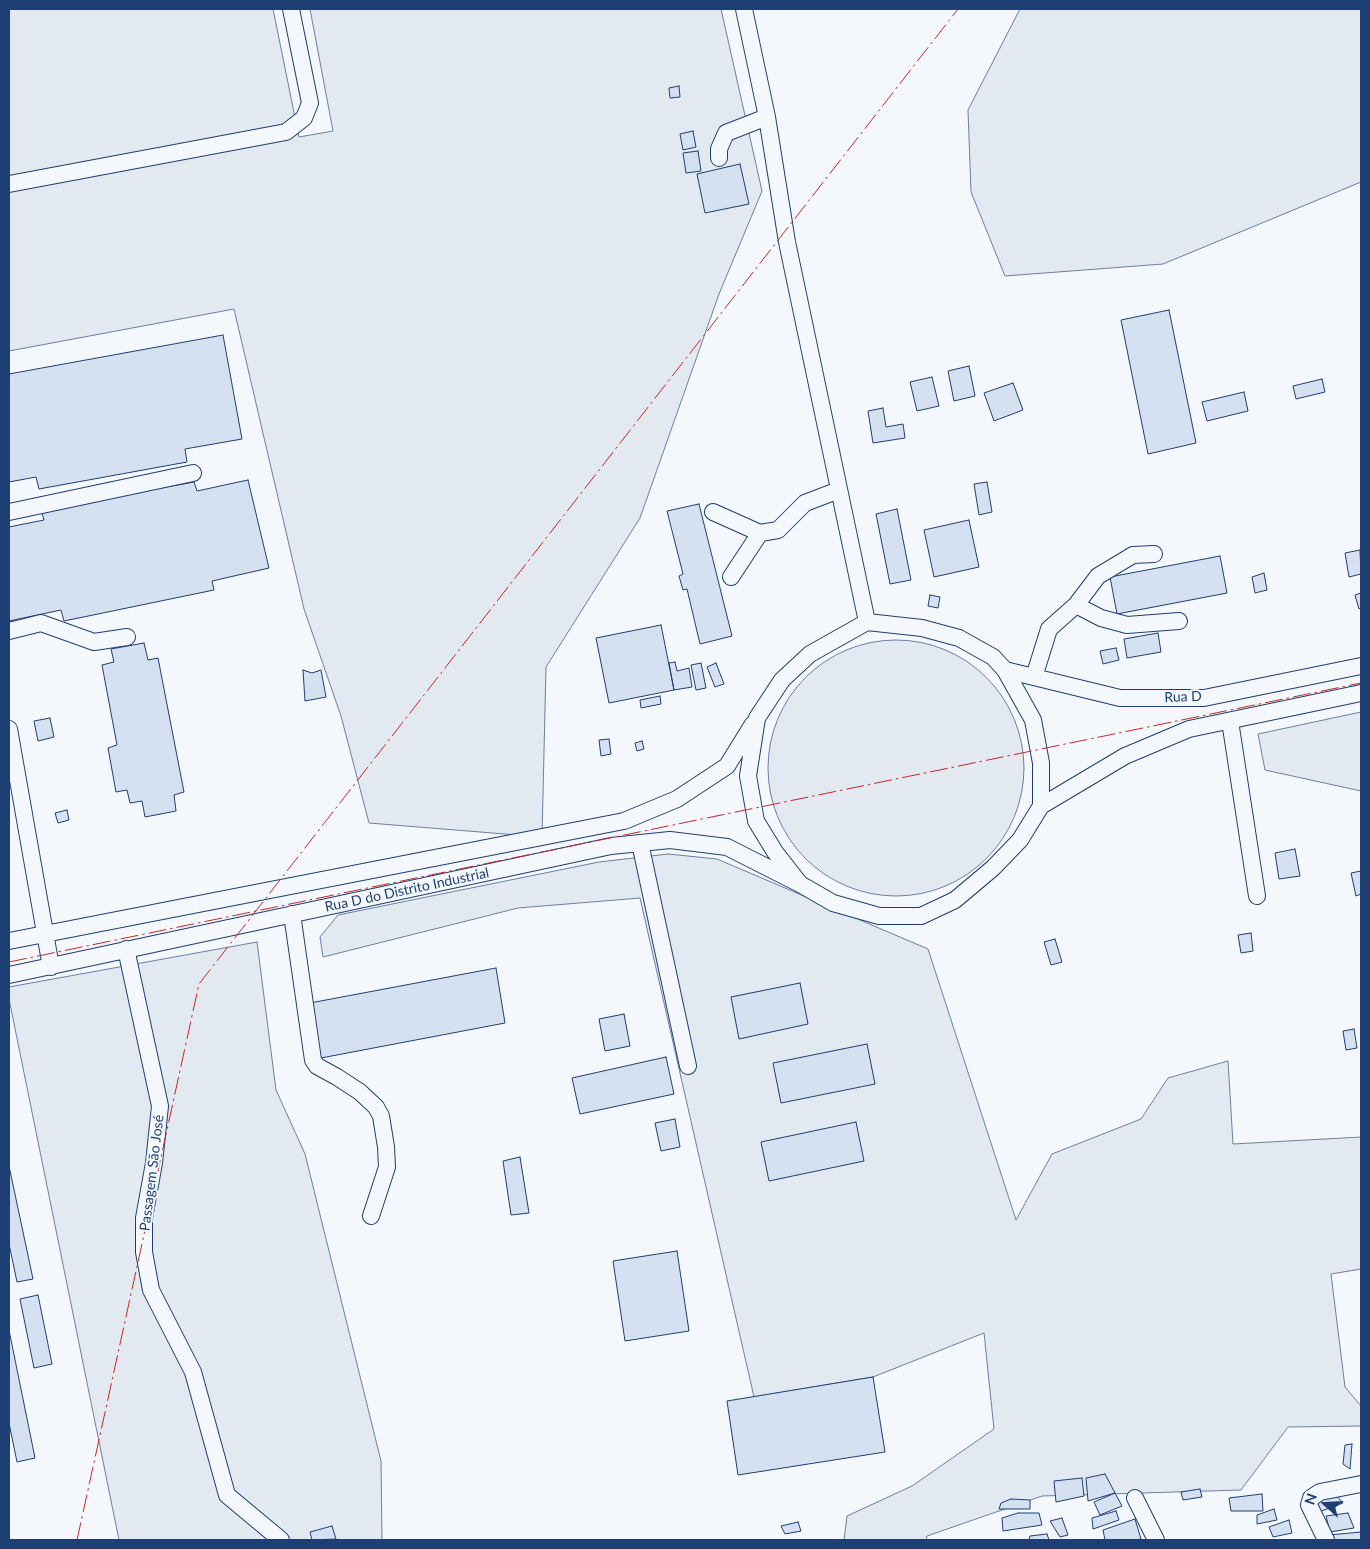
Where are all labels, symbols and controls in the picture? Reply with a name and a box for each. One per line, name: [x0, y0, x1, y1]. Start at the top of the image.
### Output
street label: Rua D: [1164, 688, 1202, 706]
street label: Rua D do Distrito Industrial: [323, 864, 491, 916]
street label: Passagem São José: [137, 1114, 167, 1232]
north arrow: [1300, 1479, 1350, 1529]
text: N: [1301, 1491, 1320, 1507]

